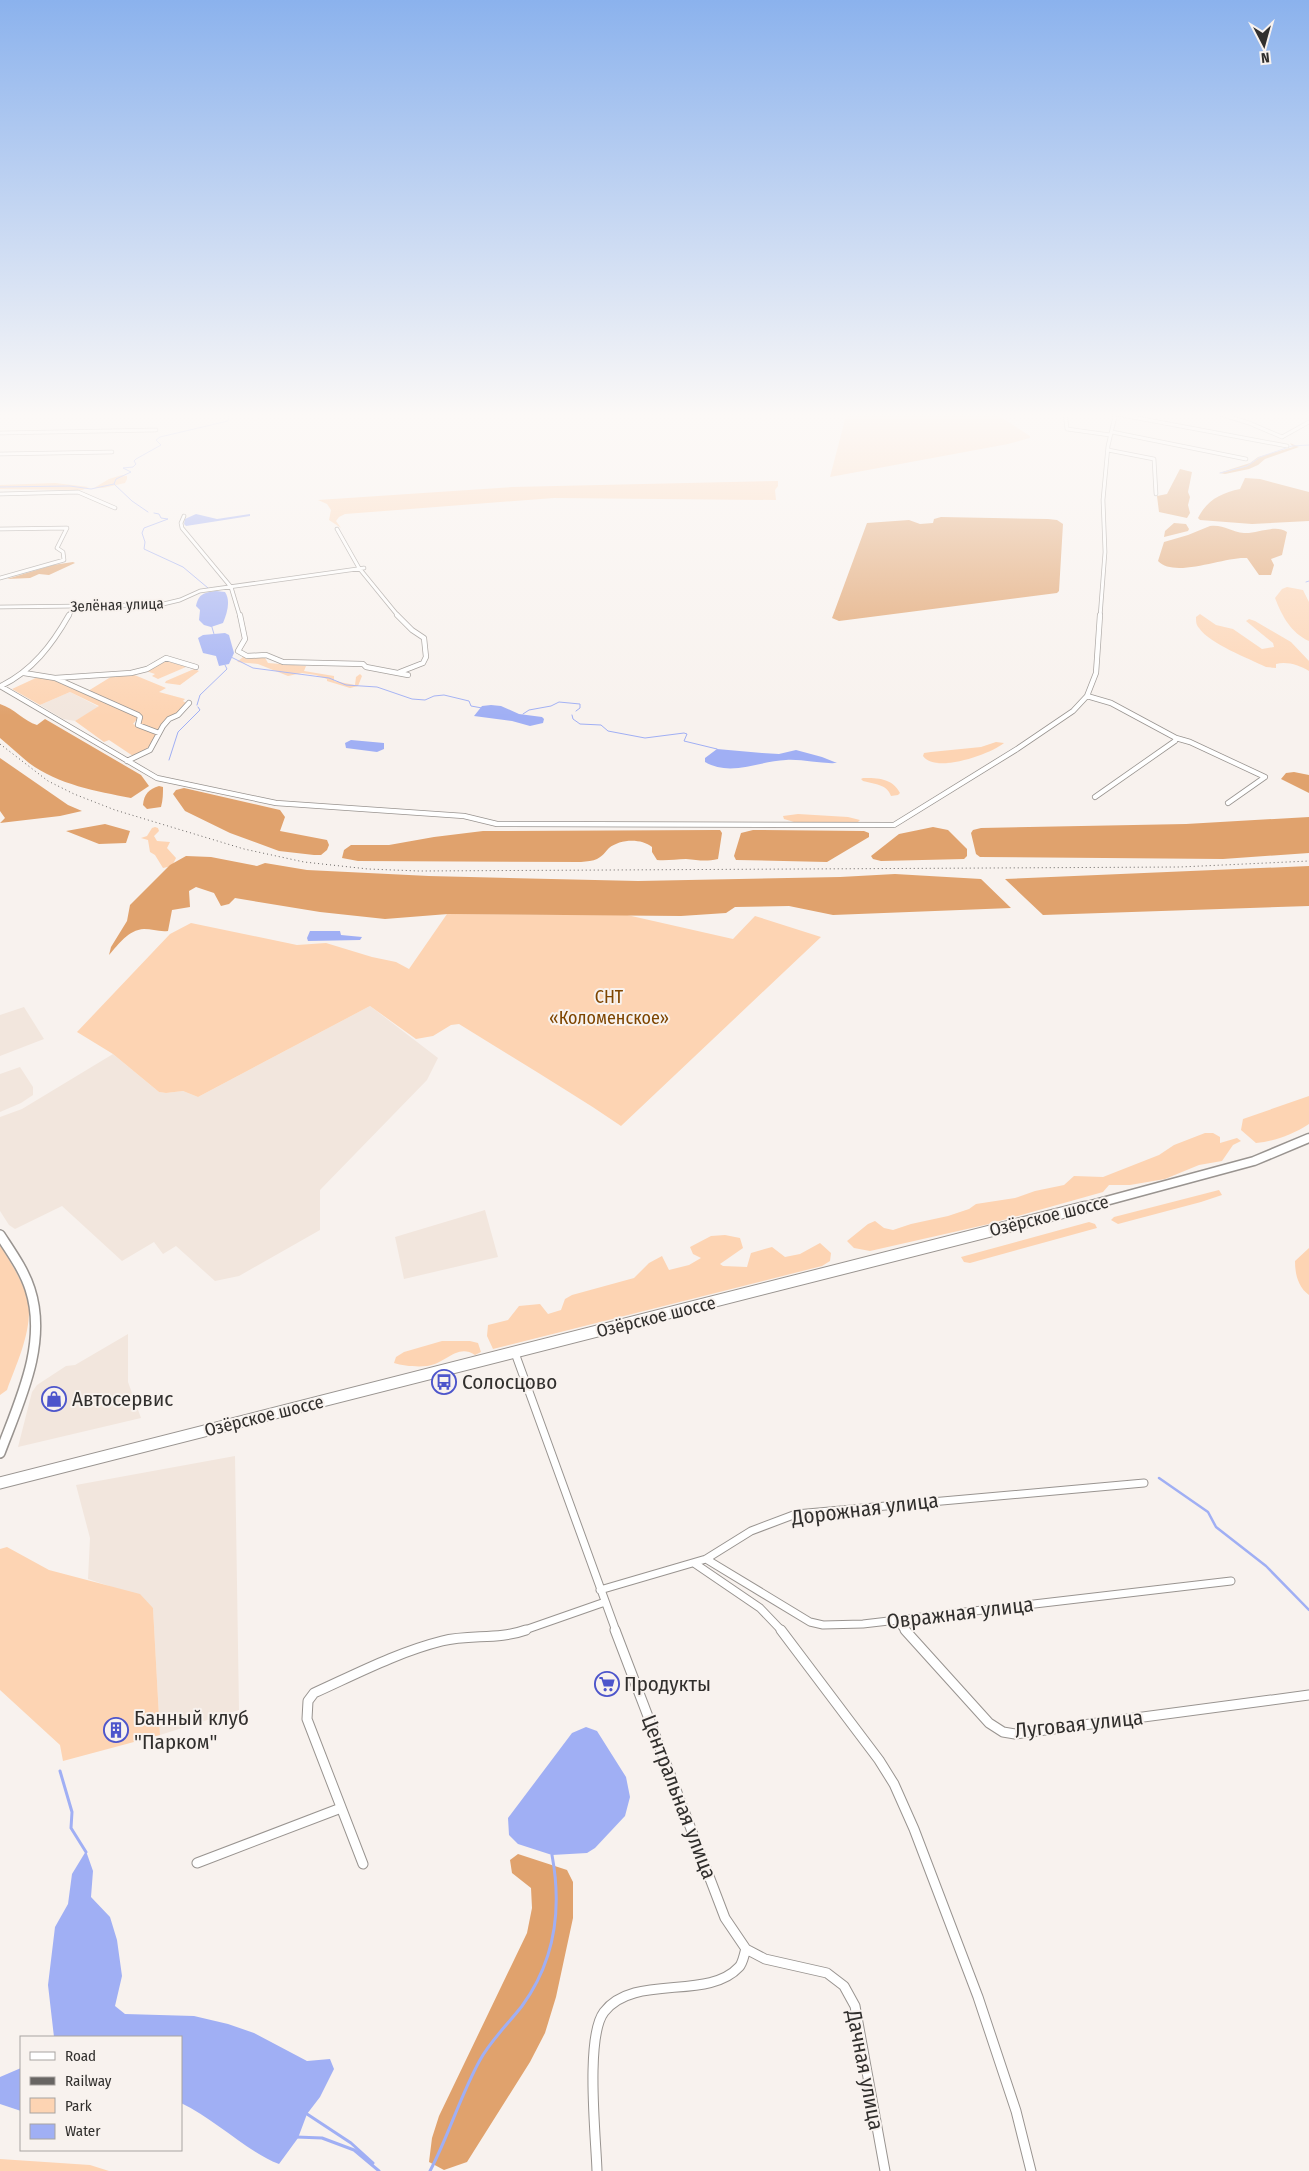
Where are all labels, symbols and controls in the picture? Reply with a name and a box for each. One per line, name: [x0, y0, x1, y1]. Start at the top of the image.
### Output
north arrow: [1239, 20, 1289, 70]
text: N: [1260, 49, 1270, 66]
street label: Зелёная улица: [70, 594, 164, 616]
park label: СНТ «Коломенское»: [549, 986, 669, 1029]
street label: Озёрское шоссе: [987, 1191, 1111, 1241]
street label: Озёрское шоссе: [594, 1292, 718, 1342]
bus stop icon: Солосцово: [431, 1369, 457, 1395]
place label: Солосцово: [462, 1369, 557, 1395]
shop icon: Автосервис: [41, 1386, 67, 1412]
place label: Автосервис: [72, 1386, 173, 1412]
street label: Озёрское шоссе: [202, 1391, 326, 1441]
street label: Дорожная улица: [789, 1487, 940, 1531]
street label: Овражная улица: [885, 1591, 1035, 1635]
supermarket icon: Продукты: [594, 1671, 620, 1697]
place label: Продукты: [624, 1671, 711, 1697]
street label: Луговая улица: [1014, 1704, 1144, 1744]
place label: Банный клуб "Парком": [134, 1705, 249, 1755]
street label: Центральная улица: [636, 1711, 722, 1883]
building icon: Банный клуб "Парком": [103, 1717, 129, 1743]
street label: Дачная улица: [840, 2007, 889, 2132]
legend: [20, 2036, 182, 2151]
text: Road: [65, 2047, 96, 2065]
text: Railway: [65, 2072, 112, 2090]
text: Park: [65, 2097, 92, 2115]
text: Water: [65, 2122, 101, 2140]

